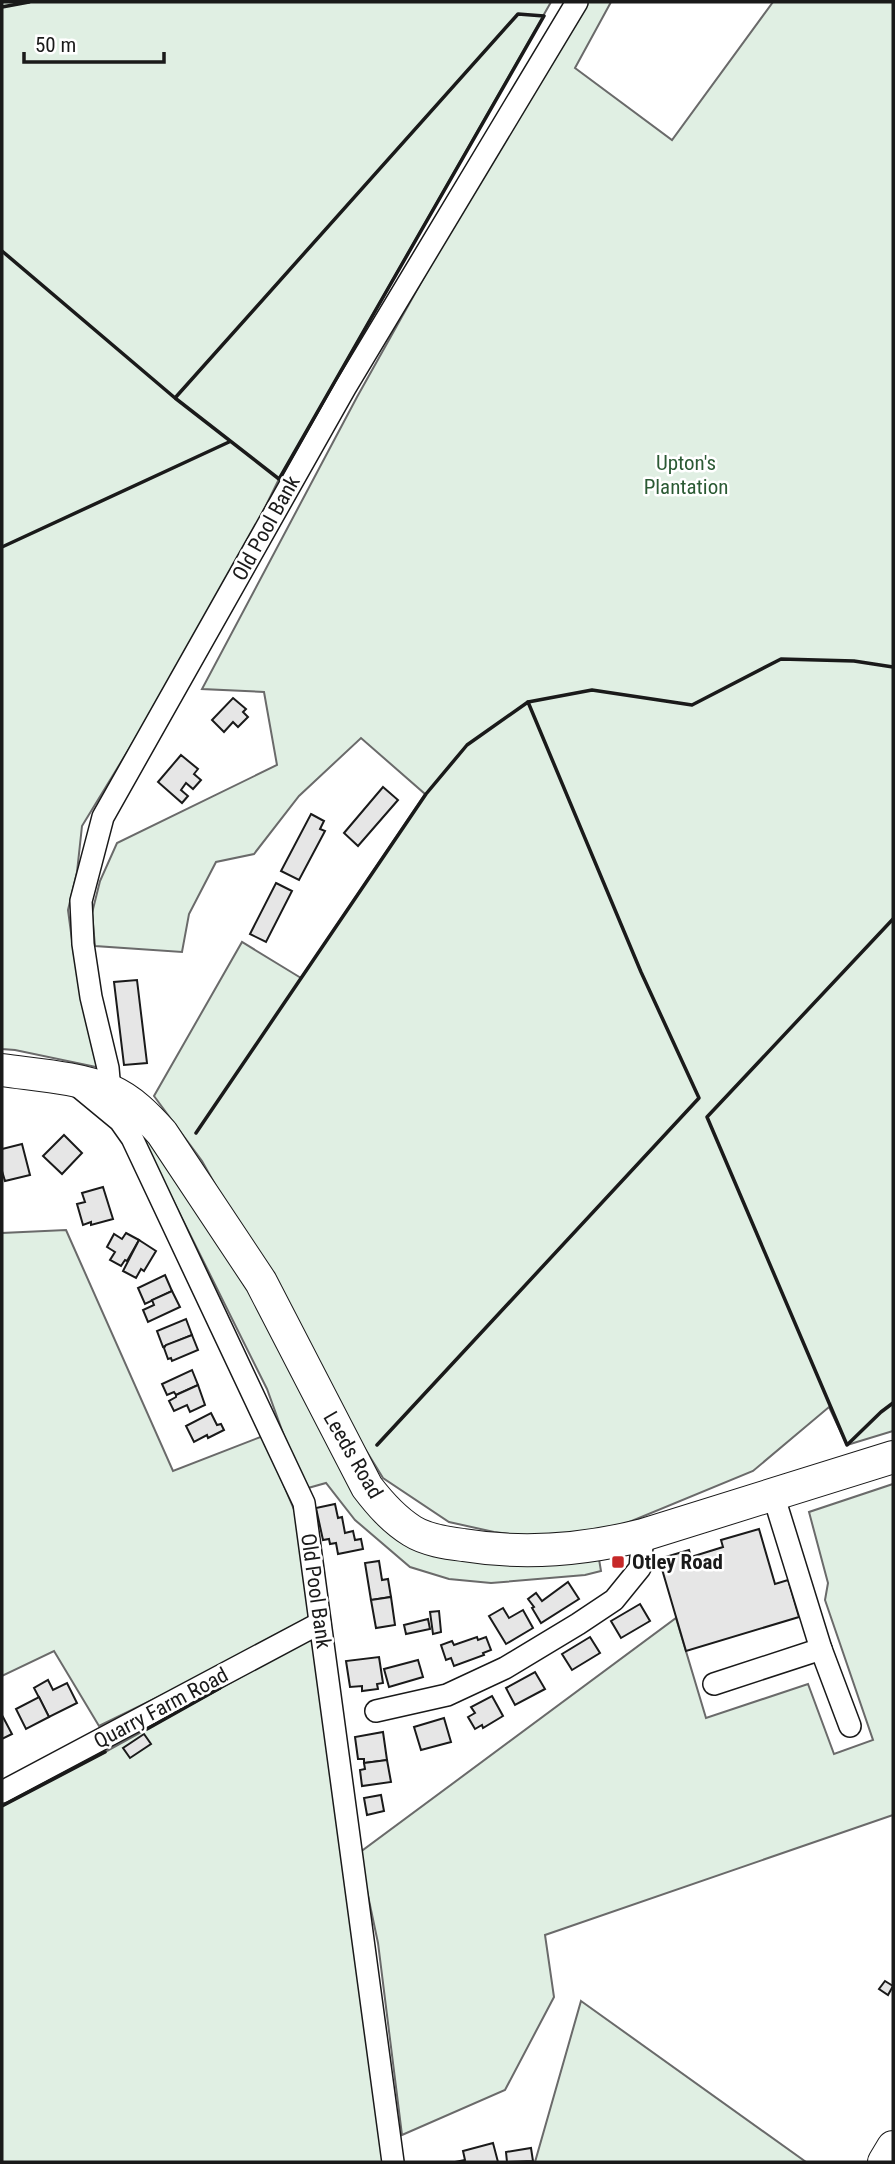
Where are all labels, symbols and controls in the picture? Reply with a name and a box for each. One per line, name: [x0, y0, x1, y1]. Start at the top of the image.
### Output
scale bar: [24, 21, 164, 65]
text: 50 m: [35, 33, 76, 57]
park label: Upton's Plantation: [644, 451, 728, 499]
street label: Old Pool Bank: [227, 471, 305, 585]
street label: Leeds Road: [318, 1407, 388, 1503]
street label: Old Pool Bank: [296, 1532, 336, 1651]
place label: Otley Road: [632, 1550, 723, 1574]
marker: Otley Road: [610, 1554, 626, 1570]
street label: Quarry Farm Road: [90, 1663, 232, 1753]

